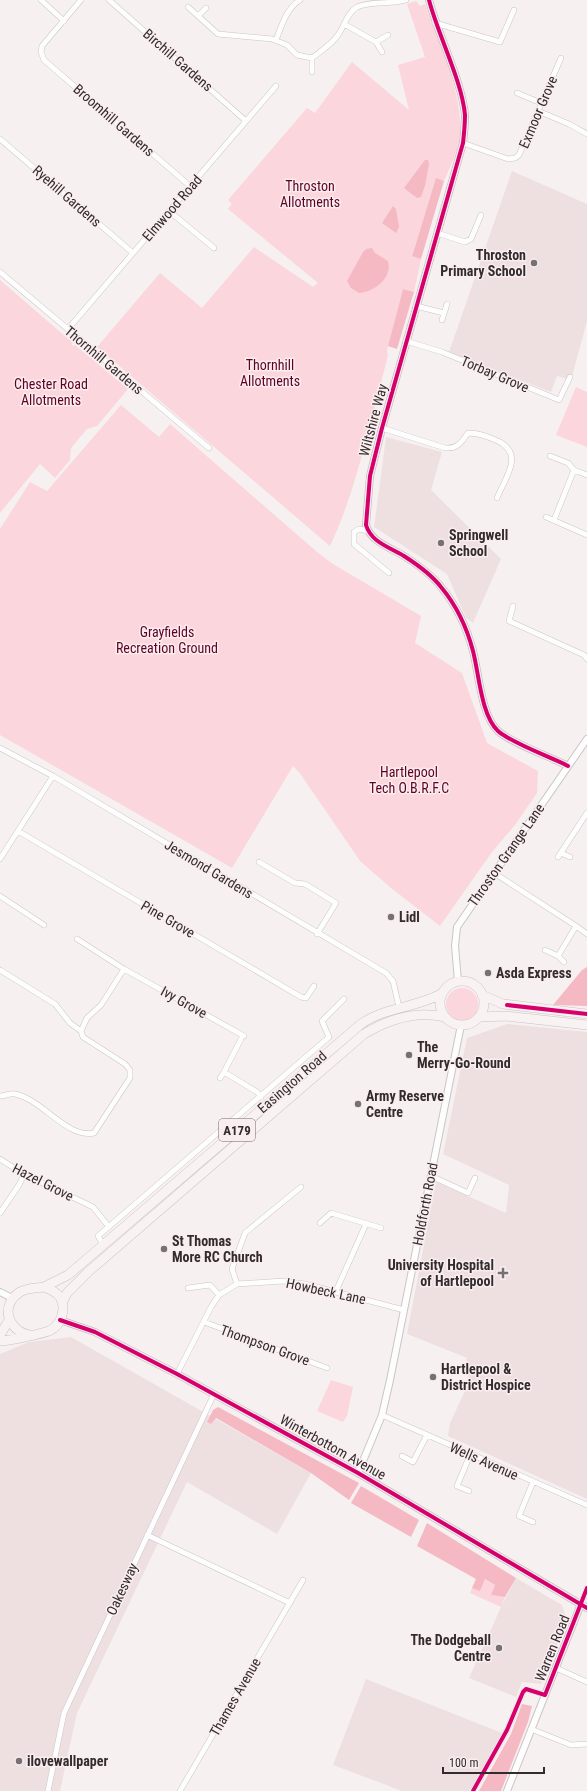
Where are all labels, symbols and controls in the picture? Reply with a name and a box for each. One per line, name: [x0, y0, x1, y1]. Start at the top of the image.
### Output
street label: Birchill Gardens: [140, 25, 216, 95]
street label: Exmoor Grove: [516, 73, 561, 151]
street label: Broomhill Gardens: [70, 81, 158, 159]
street label: Ryehill Gardens: [30, 162, 104, 230]
street label: Elmwood Road: [139, 172, 205, 244]
park label: Throston Allotments: [280, 178, 340, 210]
place label: Throston Primary School: [440, 247, 526, 279]
marker: Throston Primary School: [529, 258, 539, 268]
street label: Thornhill Gardens: [62, 323, 146, 397]
street label: Torbay Grove: [459, 353, 532, 396]
park label: Thornhill Allotments: [240, 357, 300, 389]
park label: Chester Road Allotments: [14, 376, 88, 408]
street label: Wiltshire Way: [356, 382, 390, 458]
place label: Springwell School: [449, 527, 508, 559]
marker: Springwell School: [436, 538, 446, 548]
park label: Grayfields Recreation Ground: [116, 624, 218, 656]
park label: Hartlepool Tech O.B.R.F.C: [369, 764, 449, 796]
street label: Throston Grange Lane: [465, 800, 548, 909]
street label: Jesmond Gardens: [162, 836, 256, 902]
street label: Pine Grove: [138, 897, 198, 941]
place label: Lidl: [399, 909, 420, 925]
marker: Lidl: [386, 912, 396, 922]
place label: Asda Express: [496, 965, 572, 981]
marker: Asda Express: [483, 968, 493, 978]
street label: Ivy Grove: [158, 983, 210, 1021]
place label: The Merry-Go-Round: [417, 1039, 511, 1071]
street label: Easington Road: [254, 1048, 330, 1116]
marker: The Merry-Go-Round: [404, 1050, 414, 1060]
place label: Army Reserve Centre: [366, 1088, 444, 1120]
marker: Army Reserve Centre: [353, 1099, 363, 1109]
road number: A179: [219, 1119, 255, 1141]
street label: Hazel Grove: [10, 1160, 77, 1204]
street label: Holdforth Road: [409, 1161, 441, 1247]
place label: St Thomas More RC Church: [172, 1233, 263, 1265]
marker: St Thomas More RC Church: [159, 1244, 169, 1254]
place label: University Hospital of Hartlepool: [388, 1257, 494, 1289]
marker: University Hospital of Hartlepool: [497, 1267, 509, 1279]
street label: Howbeck Lane: [285, 1275, 368, 1307]
street label: Thompson Grove: [218, 1321, 312, 1369]
place label: Hartlepool & District Hospice: [441, 1361, 531, 1393]
marker: Hartlepool & District Hospice: [428, 1372, 438, 1382]
street label: Winterbottom Avenue: [277, 1411, 389, 1483]
street label: Wells Avenue: [447, 1439, 521, 1483]
street label: Oakesway: [103, 1560, 141, 1618]
street label: Warren Road: [531, 1612, 573, 1684]
place label: The Dodgeball Centre: [410, 1632, 491, 1664]
marker: The Dodgeball Centre: [494, 1643, 504, 1653]
street label: Thames Avenue: [206, 1655, 264, 1739]
scale bar: [443, 1749, 544, 1775]
place label: ilovewallpaper: [27, 1753, 108, 1769]
marker: ilovewallpaper: [14, 1756, 24, 1766]
text: 100 m: [449, 1756, 479, 1770]

